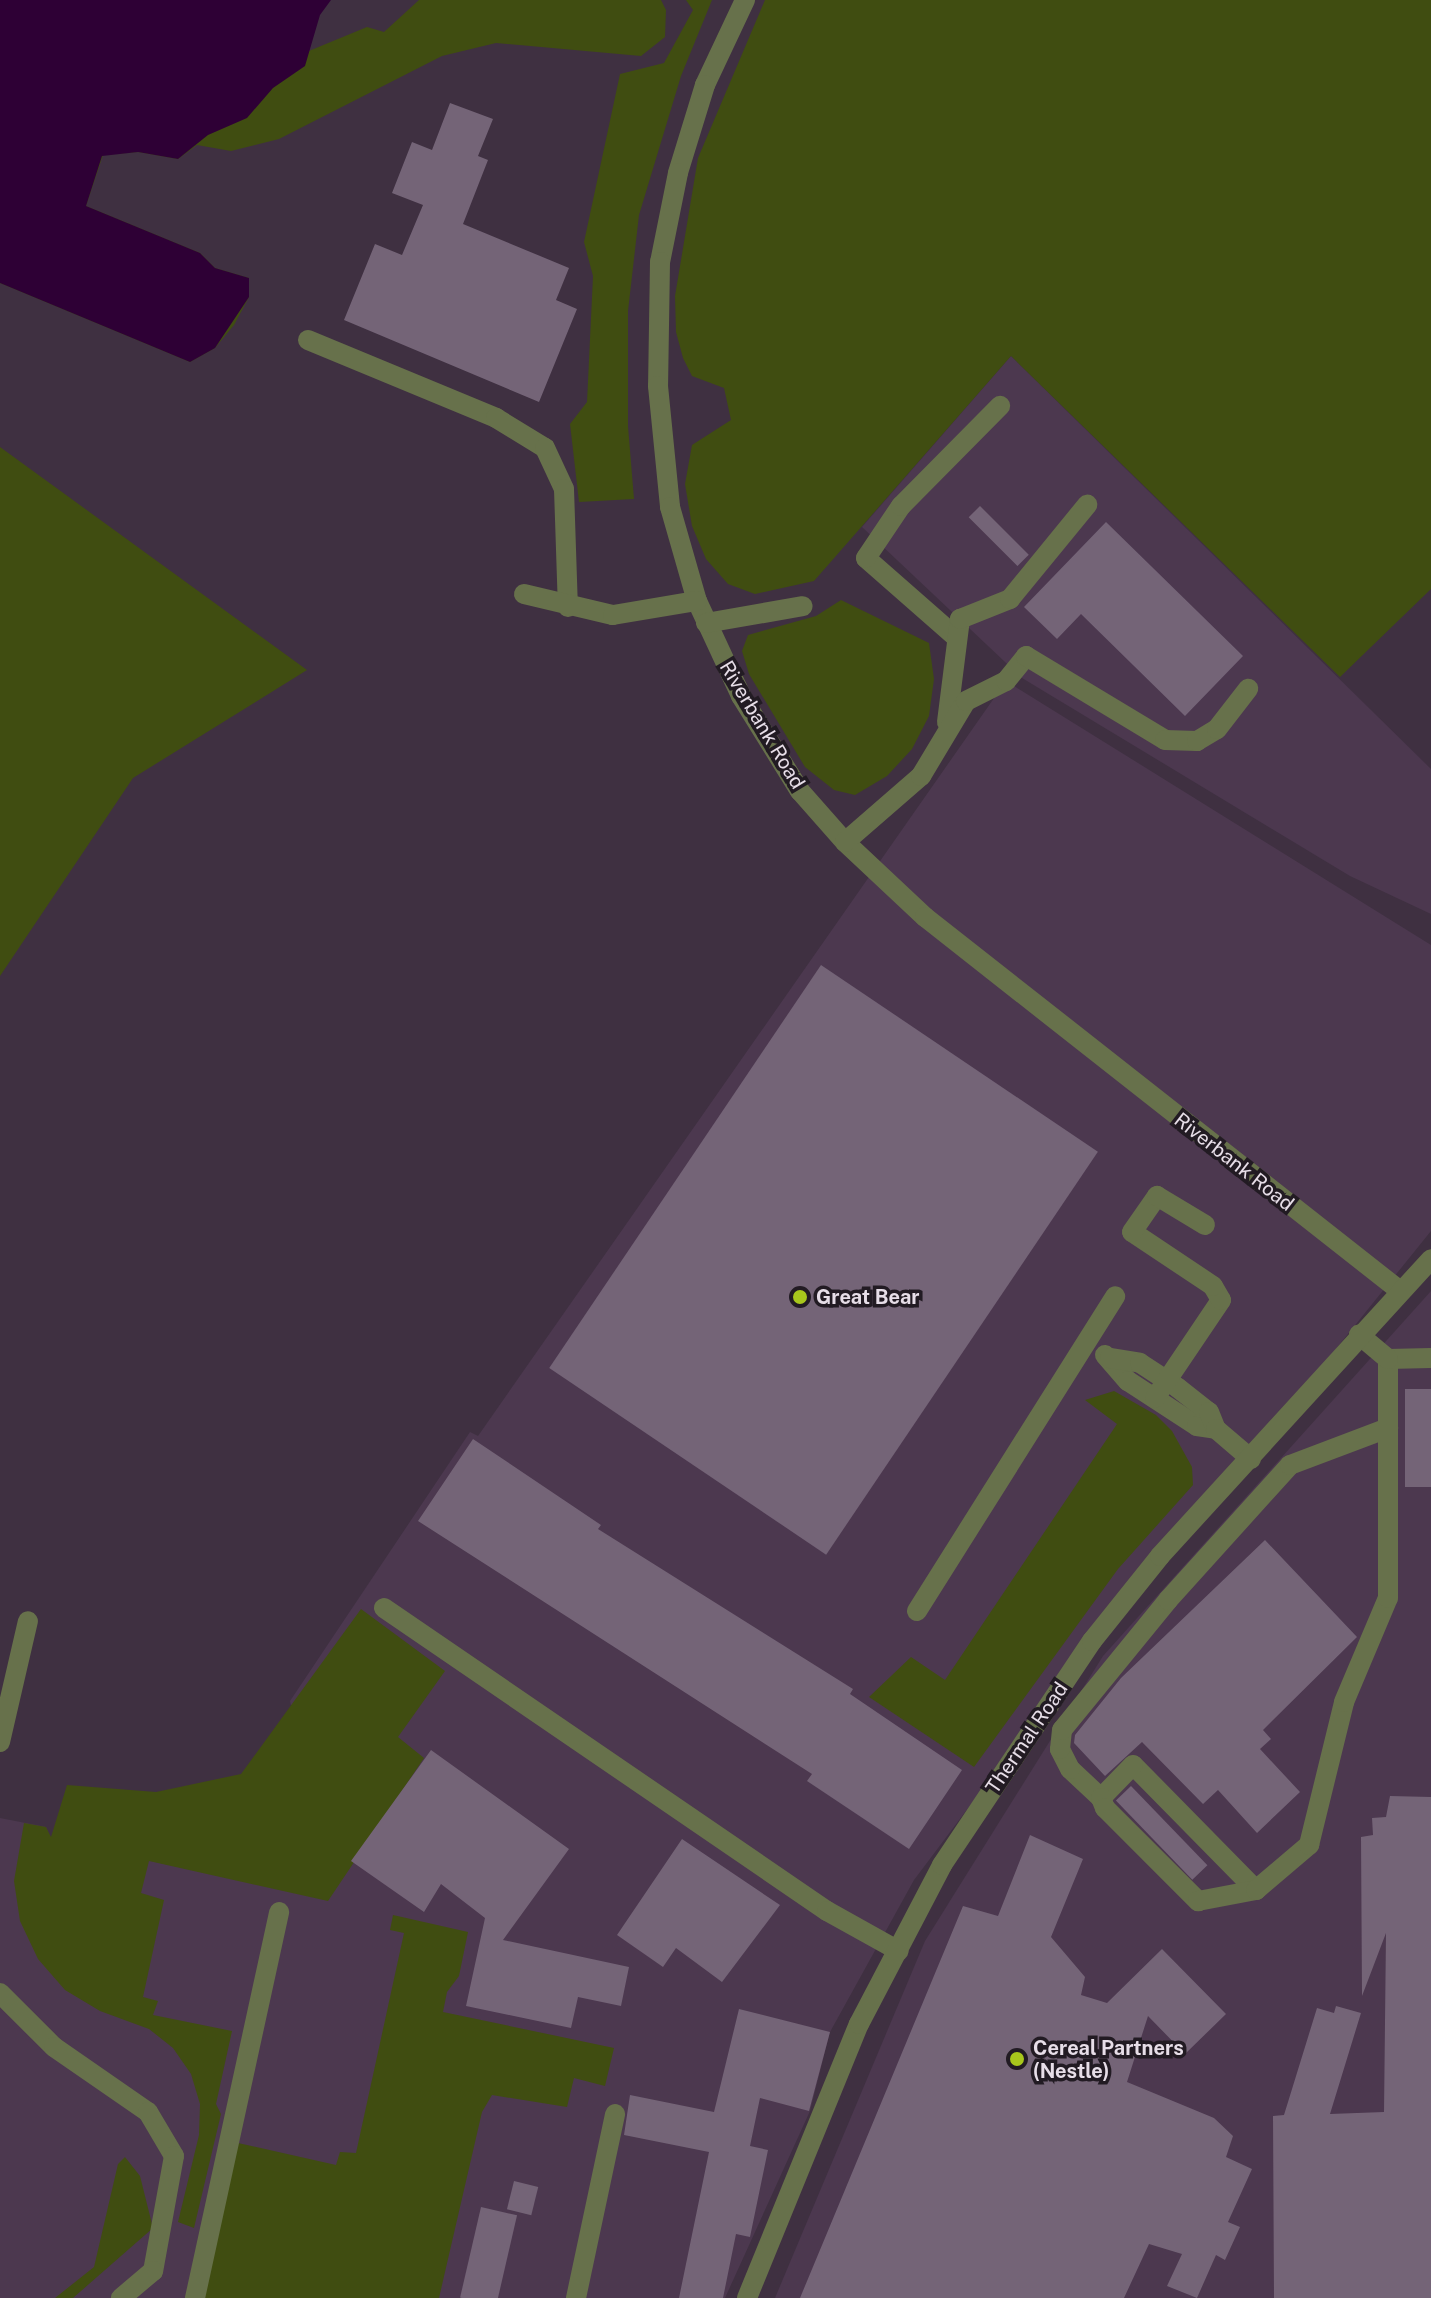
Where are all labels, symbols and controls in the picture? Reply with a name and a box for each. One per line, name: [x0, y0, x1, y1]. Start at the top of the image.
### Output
street label: Riverbank Road: [714, 657, 810, 793]
street label: Riverbank Road: [1169, 1108, 1299, 1216]
place label: Great Bear: [816, 1285, 920, 1309]
marker: Great Bear: [791, 1288, 809, 1306]
street label: Thermal Road: [981, 1678, 1073, 1798]
place label: Cereal Partners (Nestle): [1033, 2036, 1184, 2083]
marker: Cereal Partners (Nestle): [1008, 2050, 1026, 2068]

